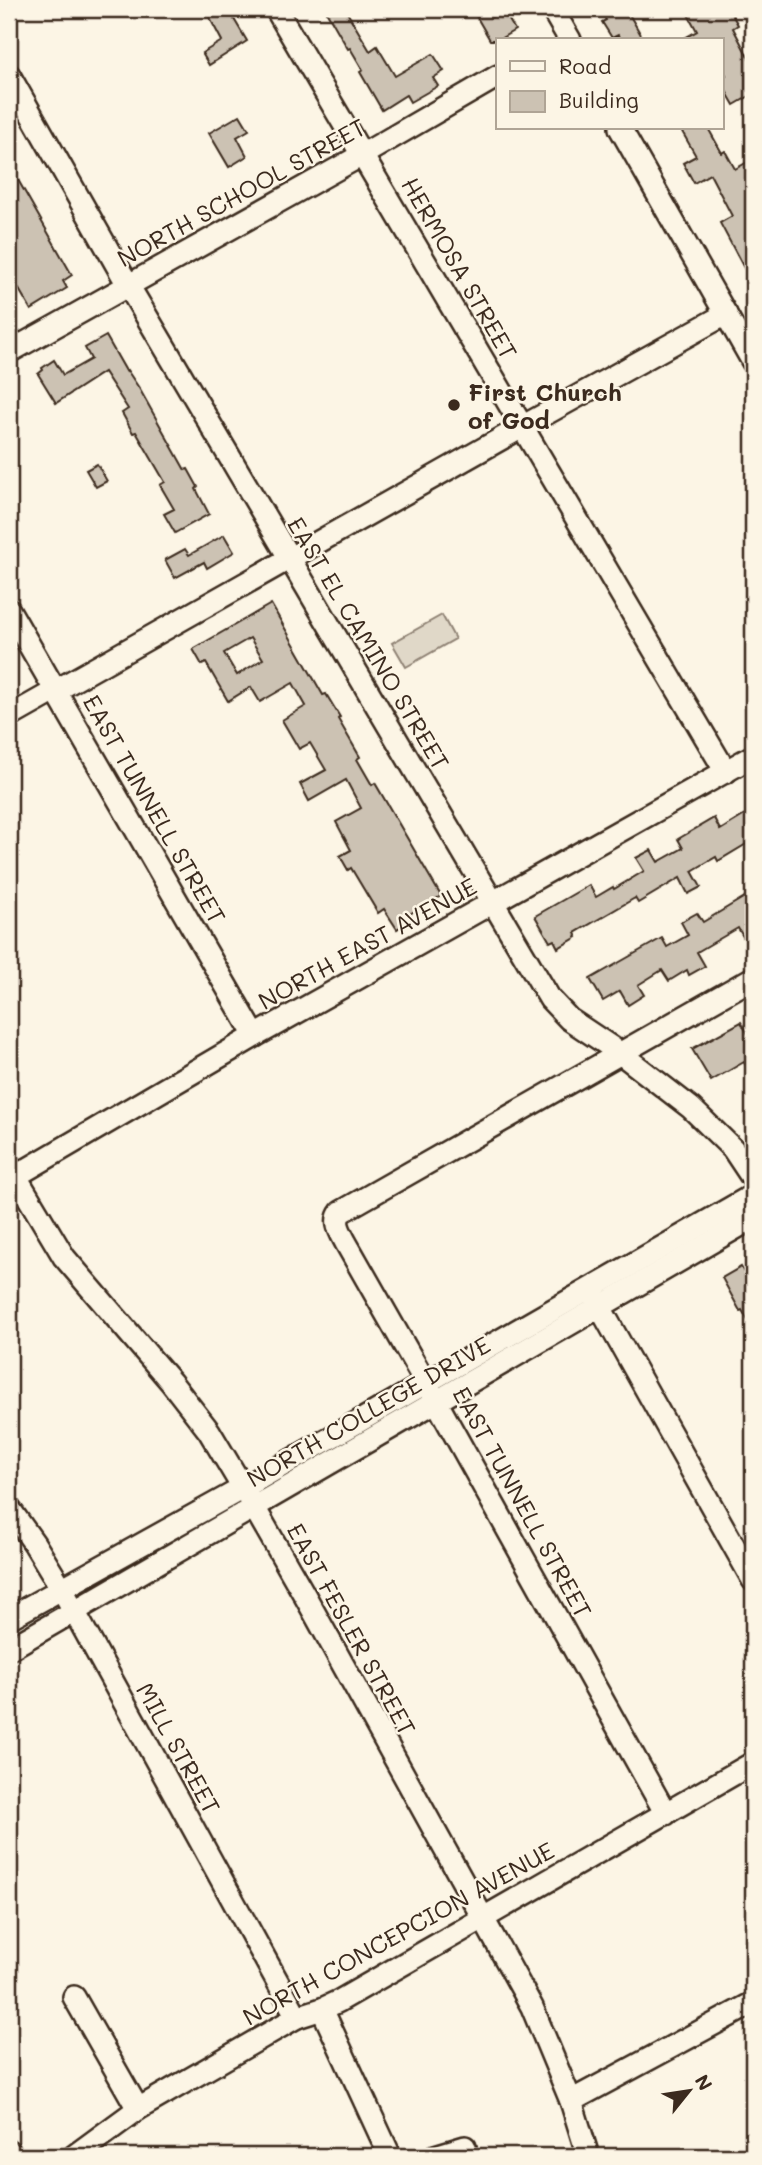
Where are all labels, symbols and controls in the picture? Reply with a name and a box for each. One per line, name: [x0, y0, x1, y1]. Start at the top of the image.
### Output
legend: [496, 38, 724, 130]
text: Road: [559, 52, 611, 79]
text: Building: [559, 86, 639, 113]
street label: NORTH SCHOOL STREET: [111, 111, 371, 273]
street label: HERMOSA STREET: [395, 171, 525, 365]
place label: First Church of God: [468, 376, 622, 435]
marker: First Church of God: [446, 397, 462, 413]
street label: EAST EL CAMINO STREET: [281, 511, 457, 775]
street label: EAST TUNNELL STREET: [77, 689, 233, 929]
street label: NORTH EAST AVENUE: [252, 870, 482, 1016]
street label: NORTH COLLEGE DRIVE: [241, 1329, 495, 1493]
street label: EAST TUNNELL STREET: [447, 1381, 599, 1623]
street label: EAST FESLER STREET: [281, 1517, 423, 1741]
street label: MILL STREET: [130, 1677, 228, 1819]
street label: NORTH CONCEPCION AVENUE: [237, 1834, 559, 2032]
north arrow: [654, 2056, 724, 2126]
text: N: [690, 2070, 719, 2095]

